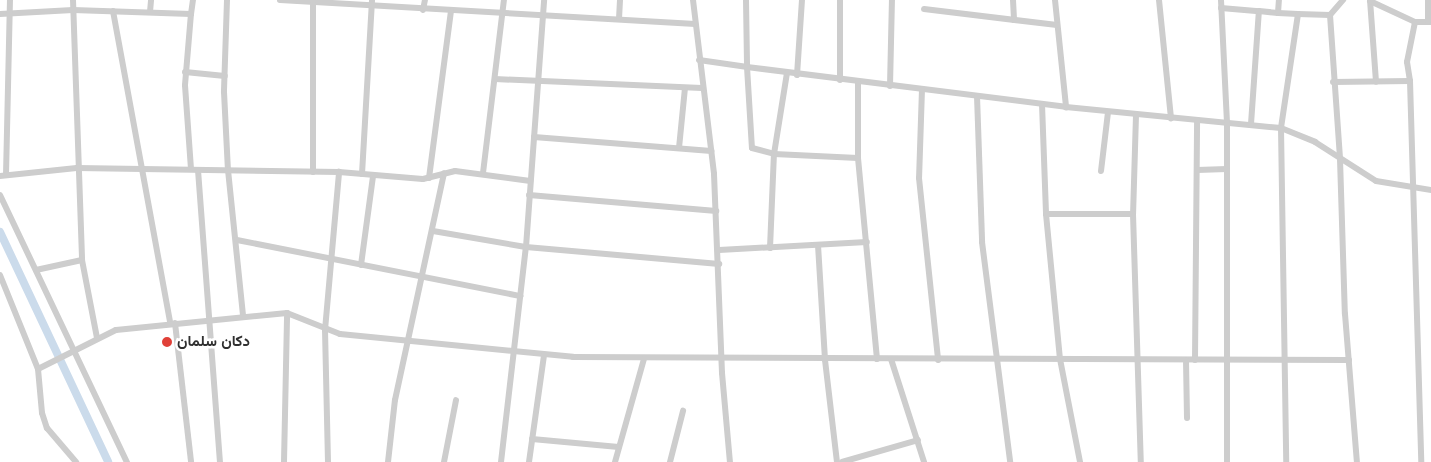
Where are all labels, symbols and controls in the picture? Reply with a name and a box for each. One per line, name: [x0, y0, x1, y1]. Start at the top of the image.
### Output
place label: دكان سلمان: [177, 333, 250, 351]
marker: دكان سلمان: [161, 336, 173, 348]

